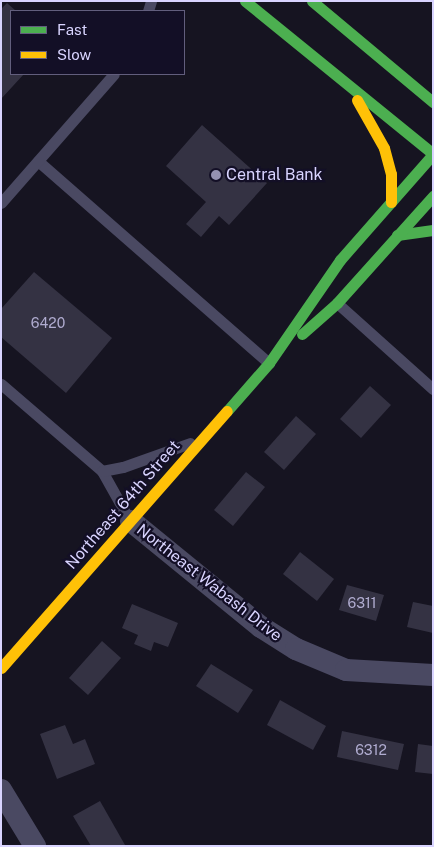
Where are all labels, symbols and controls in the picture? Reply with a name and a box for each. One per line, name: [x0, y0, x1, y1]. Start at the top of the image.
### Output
legend: [10, 10, 185, 75]
text: Fast: [57, 21, 87, 38]
text: Slow: [57, 46, 91, 63]
place label: Central Bank: [226, 165, 323, 185]
marker: Central Bank: [210, 169, 222, 181]
house number: 6420: [31, 315, 65, 331]
street label: Northeast 64th Street: [62, 437, 184, 573]
street label: Northeast Wabash Drive: [132, 520, 286, 646]
house number: 6311: [348, 595, 376, 611]
house number: 6312: [355, 742, 387, 758]

